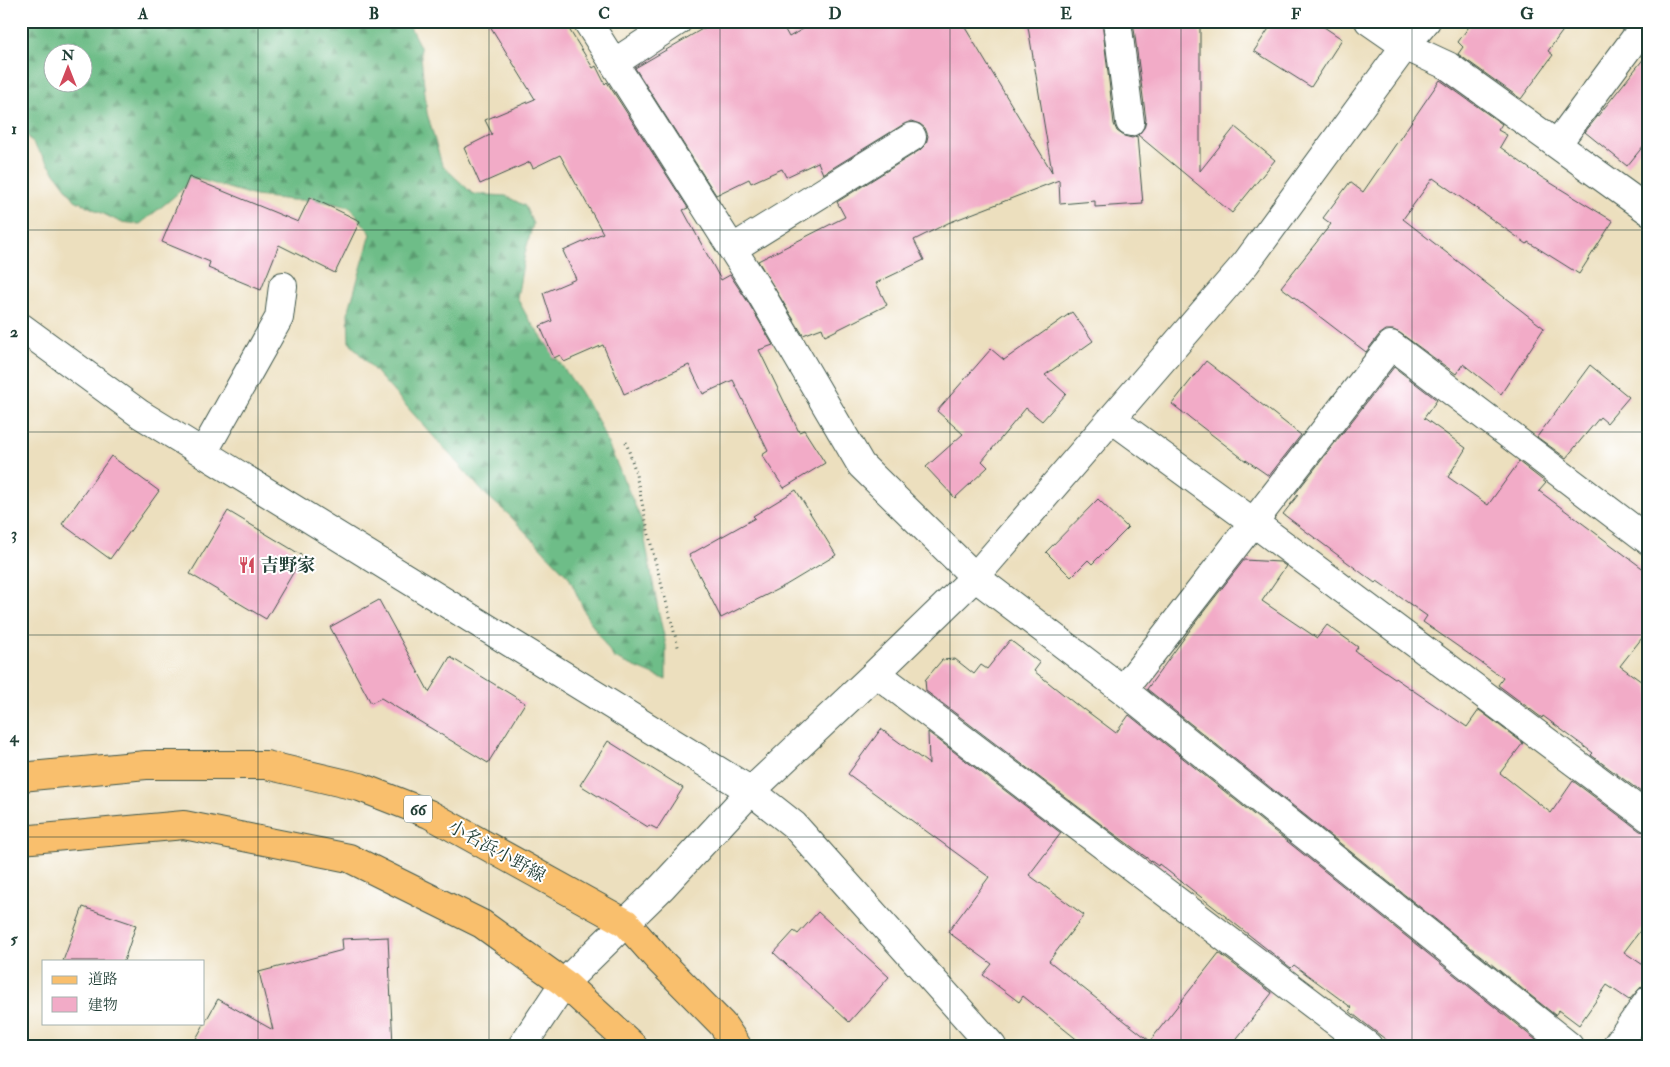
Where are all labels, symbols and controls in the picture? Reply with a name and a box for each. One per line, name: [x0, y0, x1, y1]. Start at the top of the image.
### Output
text: A: [137, 4, 149, 24]
text: B: [369, 4, 379, 24]
text: C: [598, 4, 610, 24]
text: D: [828, 4, 842, 24]
text: E: [1060, 4, 1072, 24]
text: F: [1291, 4, 1301, 24]
text: G: [1520, 4, 1534, 24]
north arrow: [42, 42, 92, 92]
text: N: [61, 47, 75, 64]
text: 1: [11, 119, 17, 139]
text: 2: [10, 322, 18, 342]
text: 3: [11, 524, 17, 544]
place label: 吉野家: [261, 554, 315, 577]
restaurant icon: 吉野家: [237, 555, 257, 575]
text: 4: [9, 727, 20, 747]
road number: 66: [404, 796, 432, 822]
street label: 小名浜小野線: [444, 815, 550, 888]
text: 5: [10, 929, 18, 949]
legend: [42, 960, 205, 1024]
text: 道路: [88, 970, 118, 989]
text: 建物: [88, 996, 118, 1015]

